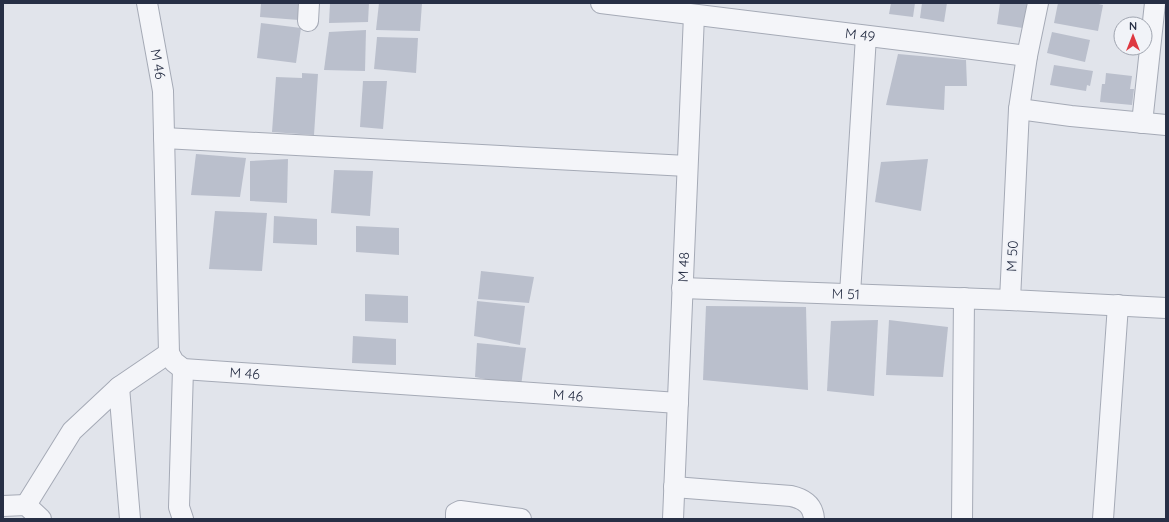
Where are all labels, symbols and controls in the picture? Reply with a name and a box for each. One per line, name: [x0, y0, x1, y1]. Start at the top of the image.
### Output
north arrow: [1113, 16, 1153, 56]
text: N: [1129, 19, 1137, 33]
street label: M 49: [844, 24, 876, 46]
street label: M 46: [147, 47, 170, 81]
street label: M 50: [1002, 240, 1022, 272]
street label: M 48: [674, 252, 693, 283]
street label: M 51: [831, 284, 860, 304]
street label: M 46: [229, 363, 261, 383]
street label: M 46: [552, 385, 584, 405]

